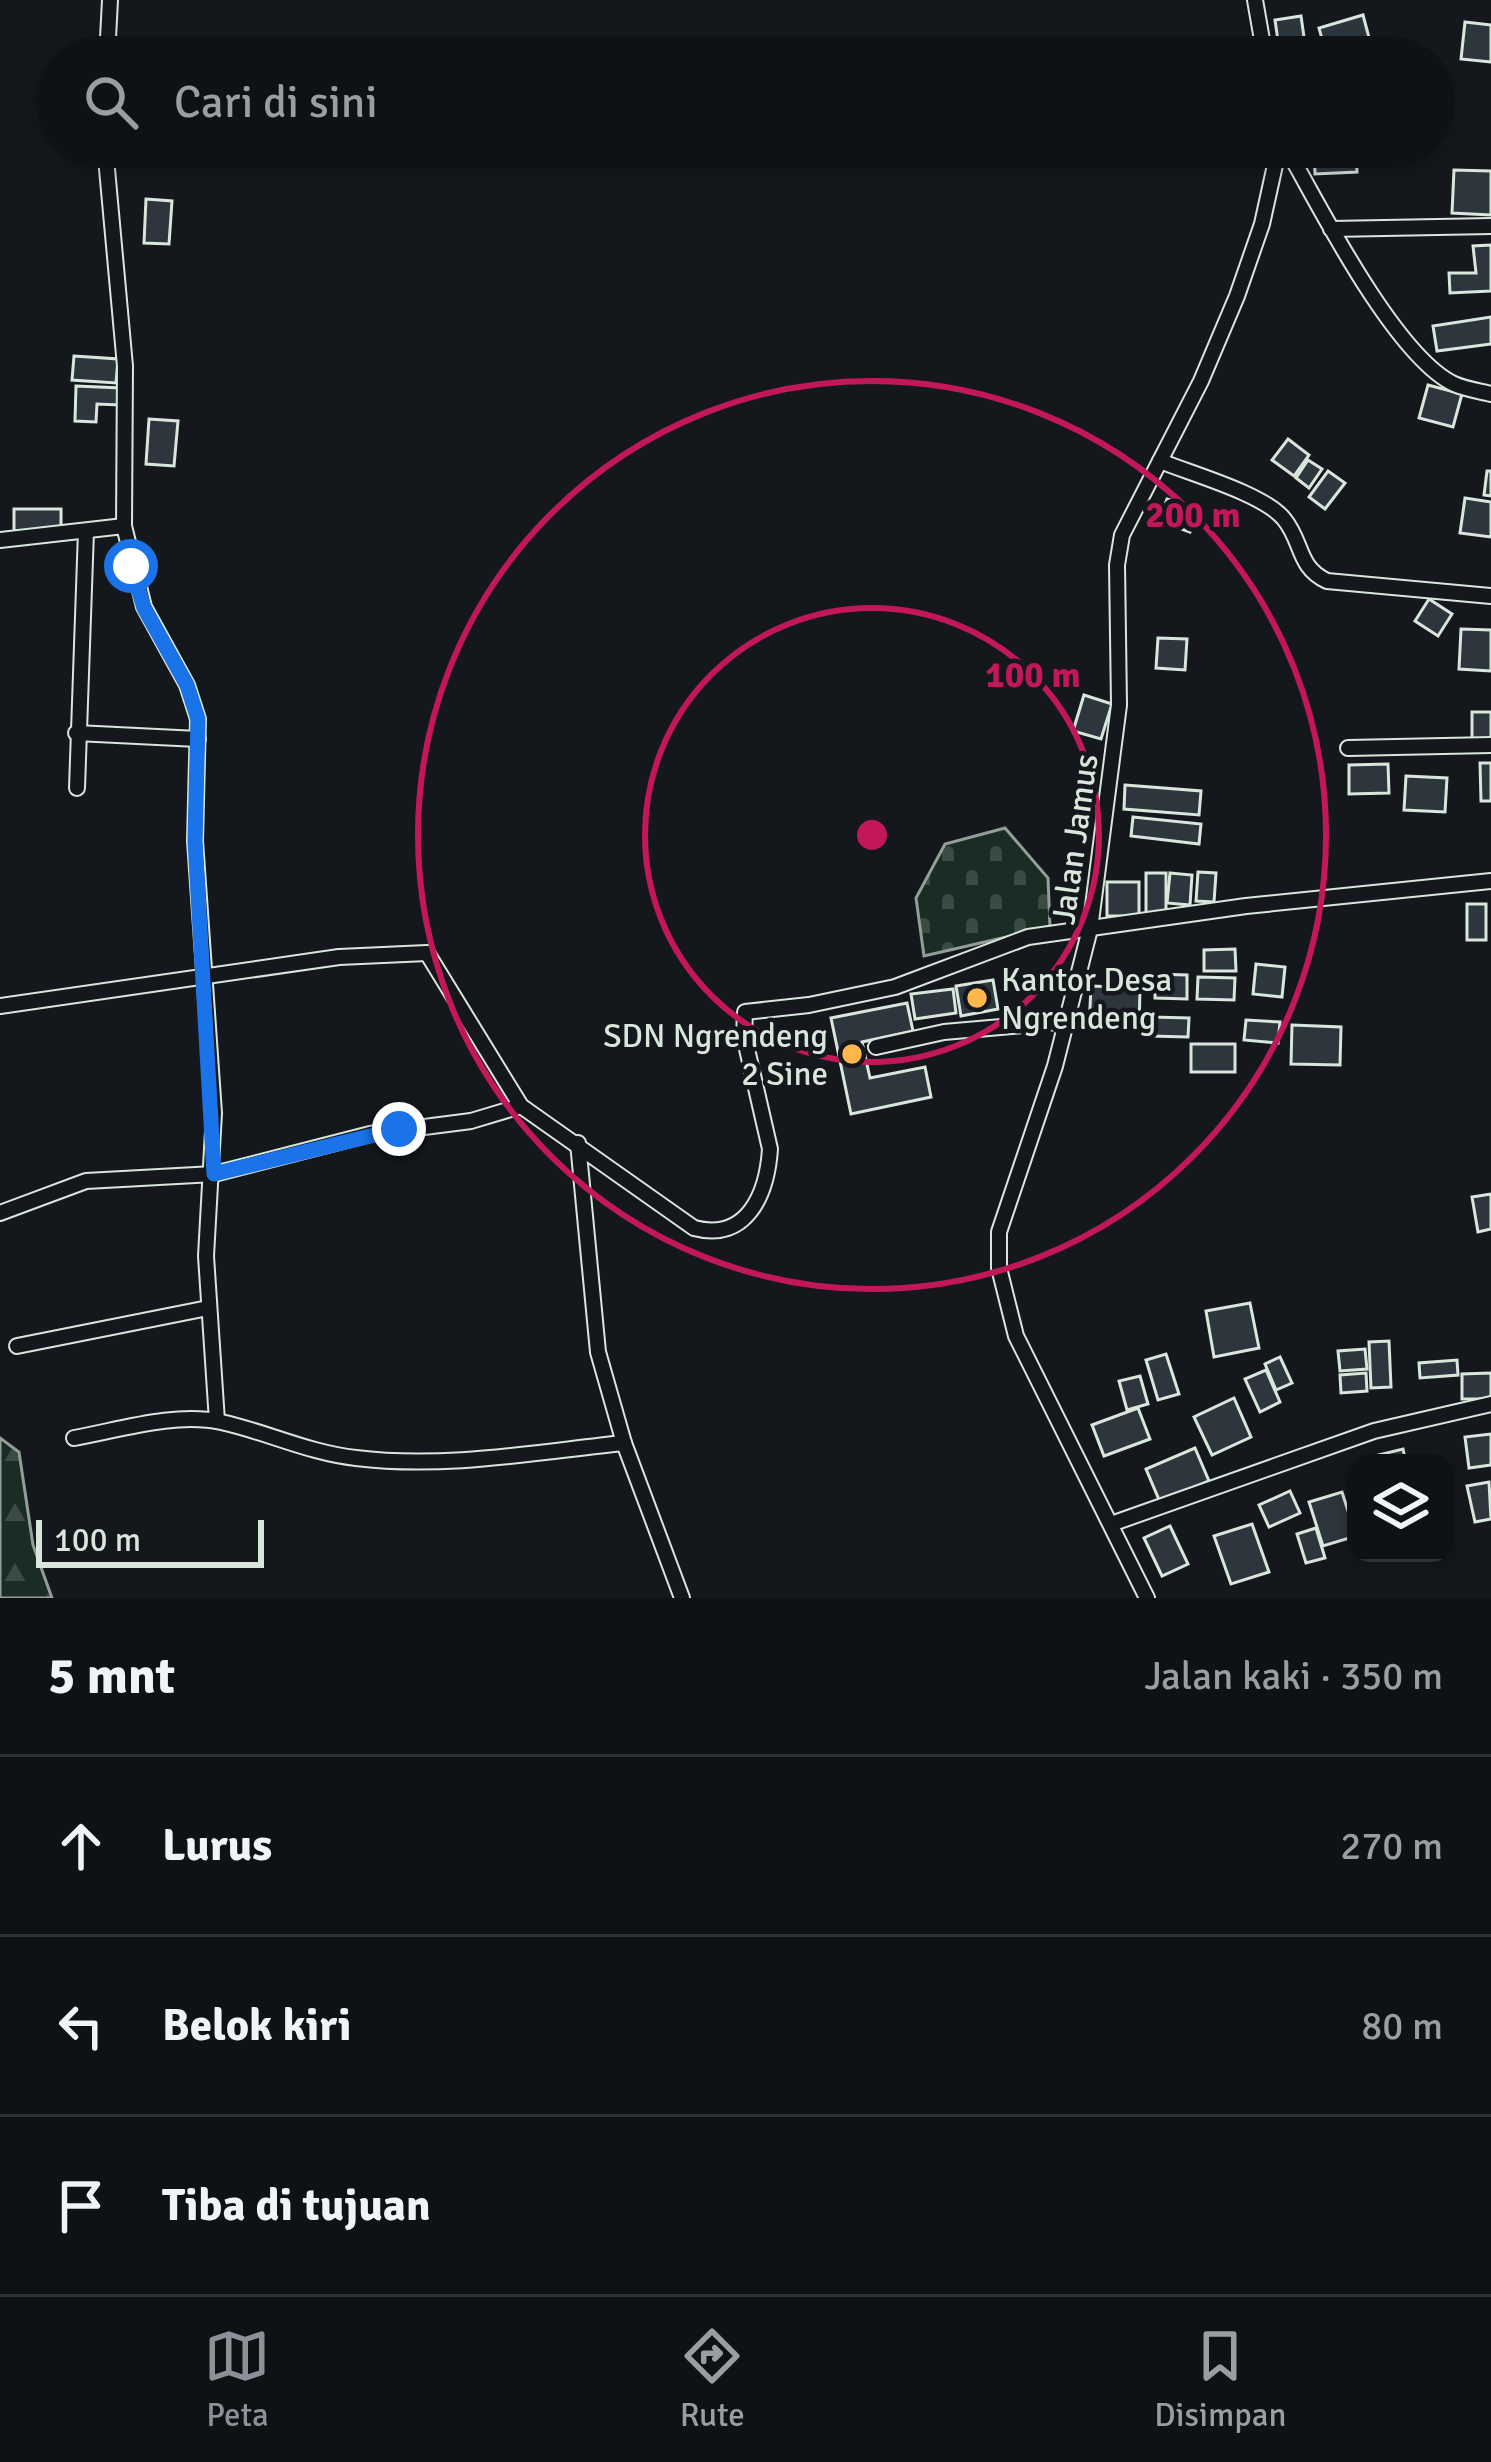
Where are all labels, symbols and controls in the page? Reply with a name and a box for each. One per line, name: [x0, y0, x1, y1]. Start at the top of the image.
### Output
search box: [36, 36, 1455, 168]
icon: search: [78, 69, 144, 135]
text: Cari di sini: [174, 75, 378, 130]
text: 200 m: [1145, 493, 1241, 538]
route start: [104, 539, 158, 593]
text: 100 m: [985, 653, 1081, 698]
street label: Jalan Jamus: [1043, 751, 1108, 927]
centre of rings: [851, 814, 893, 856]
place label: Kantor Desa Ngrendeng: [1001, 960, 1172, 1039]
marker: Kantor Desa Ngrendeng: [964, 985, 990, 1011]
place label: SDN Ngrendeng 2 Sine: [603, 1016, 828, 1095]
marker: SDN Ngrendeng 2 Sine: [839, 1041, 865, 1067]
route end: [372, 1102, 426, 1156]
map controls: [1347, 1454, 1455, 1562]
button: layers: [1347, 1454, 1455, 1562]
scale bar: [36, 1514, 264, 1567]
text: 100 m: [54, 1520, 141, 1561]
text: 5 mnt: [48, 1645, 175, 1708]
text: Jalan kaki · 350 m: [1145, 1652, 1443, 1700]
icon: ahead: [48, 1813, 114, 1879]
text: Lurus: [162, 1818, 272, 1873]
text: 270 m: [1340, 1822, 1443, 1870]
icon: left: [48, 1993, 114, 2059]
text: Belok kiri: [162, 1998, 351, 2053]
text: 80 m: [1361, 2002, 1443, 2050]
icon: arrive: [48, 2173, 114, 2239]
text: Tiba di tujuan: [162, 2178, 431, 2233]
tab: Peta: [204, 2323, 270, 2436]
tab: Rute: [679, 2323, 745, 2436]
tab: Disimpan: [1154, 2323, 1287, 2436]

